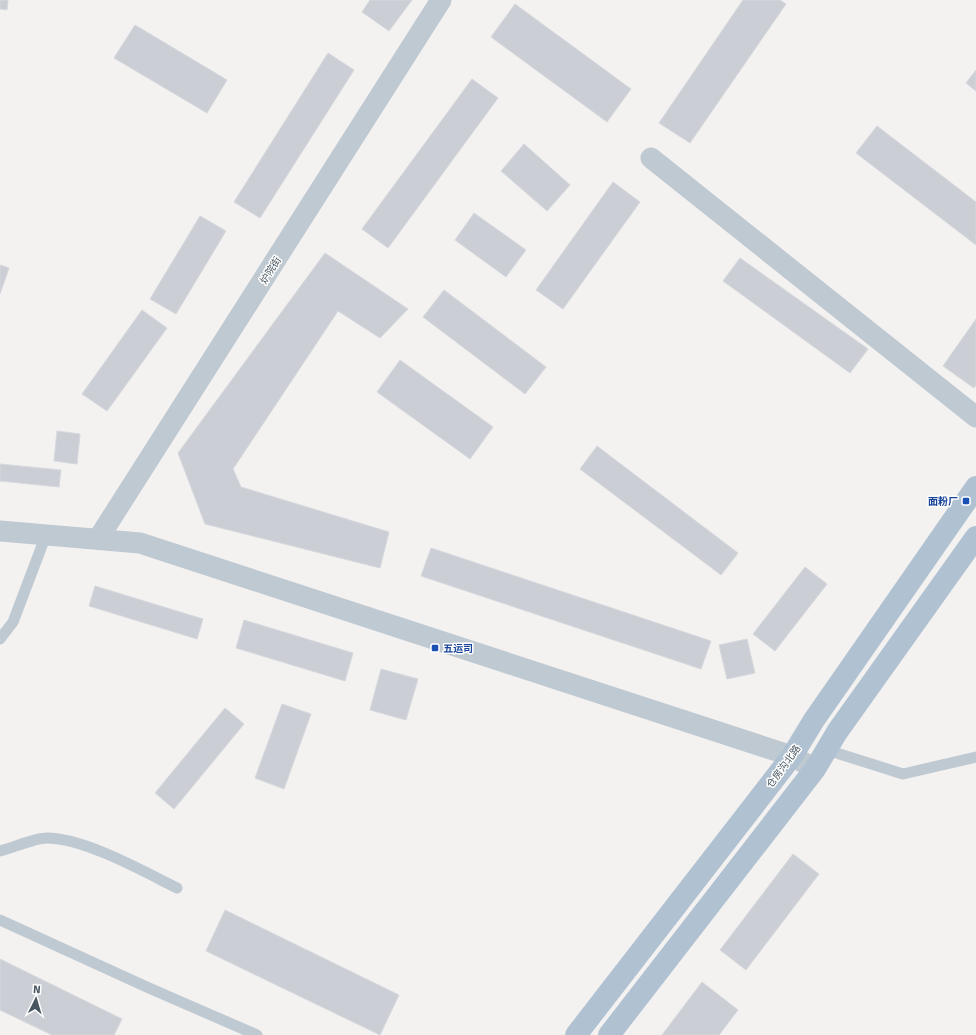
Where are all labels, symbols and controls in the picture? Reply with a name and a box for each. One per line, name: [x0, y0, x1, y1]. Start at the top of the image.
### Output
street label: 炉院街: [258, 255, 284, 286]
place label: 面粉厂: [928, 496, 958, 508]
marker: 面粉厂: [961, 496, 971, 506]
marker: 五运司: [430, 643, 440, 653]
place label: 五运司: [443, 643, 473, 655]
street label: 仓房沟北路: [764, 743, 803, 790]
north arrow: [16, 979, 56, 1019]
text: N: [32, 983, 41, 996]

